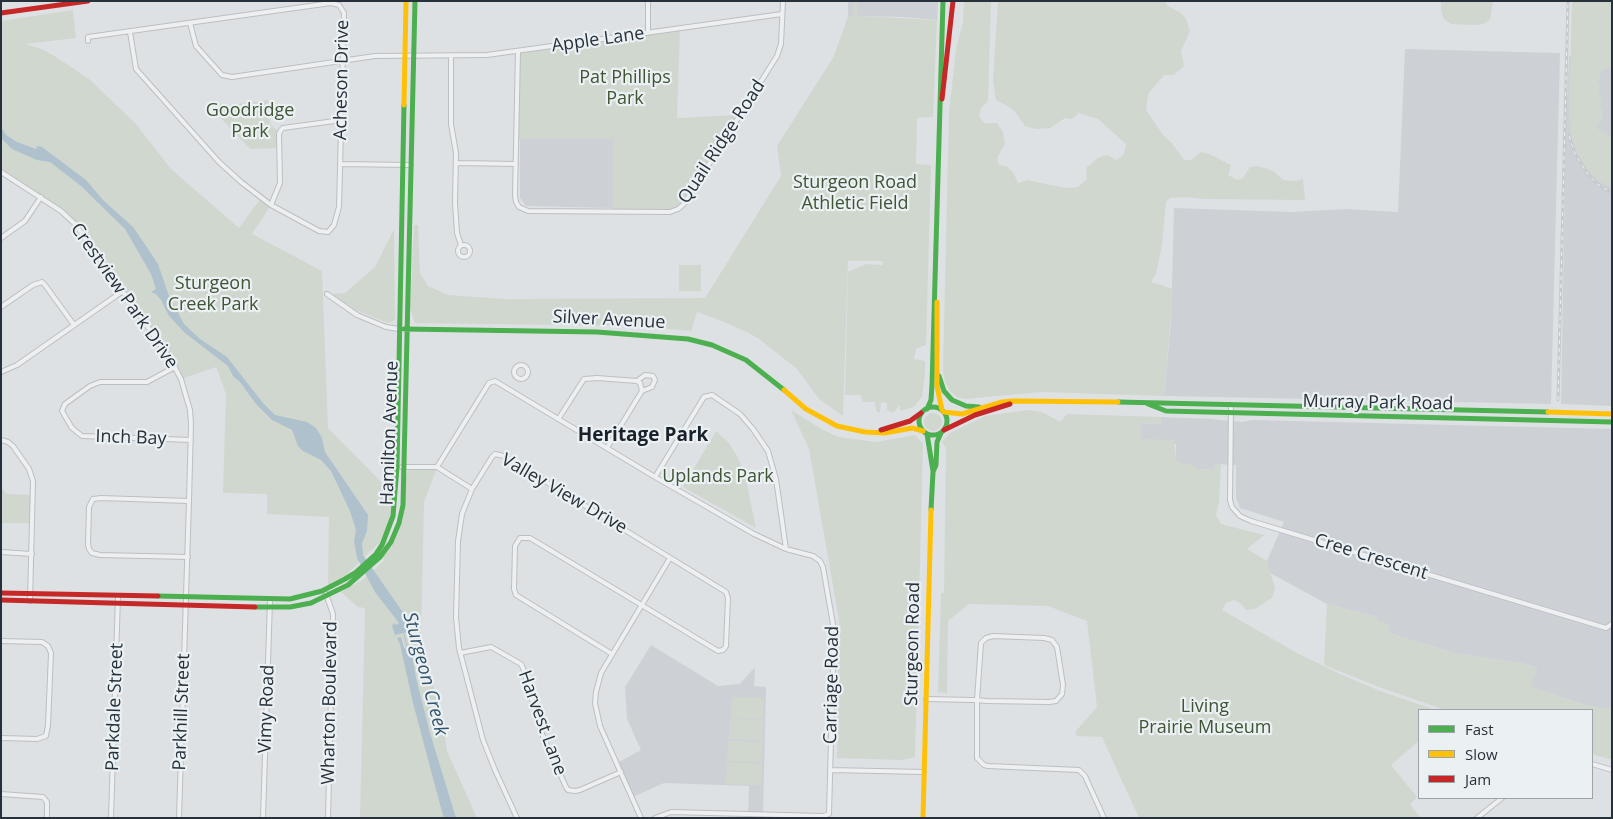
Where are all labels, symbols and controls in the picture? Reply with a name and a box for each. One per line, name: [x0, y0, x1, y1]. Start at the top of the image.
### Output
street label: Acheson Drive: [330, 20, 354, 140]
street label: Apple Lane: [550, 23, 646, 57]
park label: Pat Phillips Park: [579, 67, 671, 110]
street label: Quail Ridge Road: [674, 76, 770, 208]
park label: Goodridge Park: [206, 100, 294, 142]
park label: Sturgeon Road Athletic Field: [793, 172, 917, 214]
street label: Crestview Park Drive: [66, 219, 182, 373]
park label: Sturgeon Creek Park: [168, 273, 258, 316]
street label: Silver Avenue: [552, 306, 666, 334]
street label: Hamilton Avenue: [377, 360, 403, 506]
street label: Murray Park Road: [1302, 391, 1454, 415]
district label: Heritage Park: [578, 425, 708, 447]
street label: Inch Bay: [95, 426, 167, 450]
street label: Valley View Drive: [497, 449, 631, 539]
park label: Uplands Park: [662, 466, 774, 488]
street label: Cree Crescent: [1312, 530, 1430, 584]
street label: Sturgeon Road: [901, 582, 925, 706]
water label: Sturgeon Creek: [398, 610, 452, 738]
street label: Wharton Boulevard: [318, 621, 342, 785]
street label: Carriage Road: [820, 626, 844, 744]
street label: Parkdale Street: [102, 643, 128, 771]
street label: Parkhill Street: [169, 653, 195, 771]
street label: Vimy Road: [255, 664, 279, 754]
street label: Harvest Lane: [513, 668, 571, 778]
park label: Living Prairie Museum: [1138, 696, 1272, 739]
legend: [1418, 709, 1593, 799]
text: Fast: [1465, 719, 1494, 739]
text: Slow: [1465, 744, 1498, 764]
text: Jam: [1465, 769, 1491, 789]

